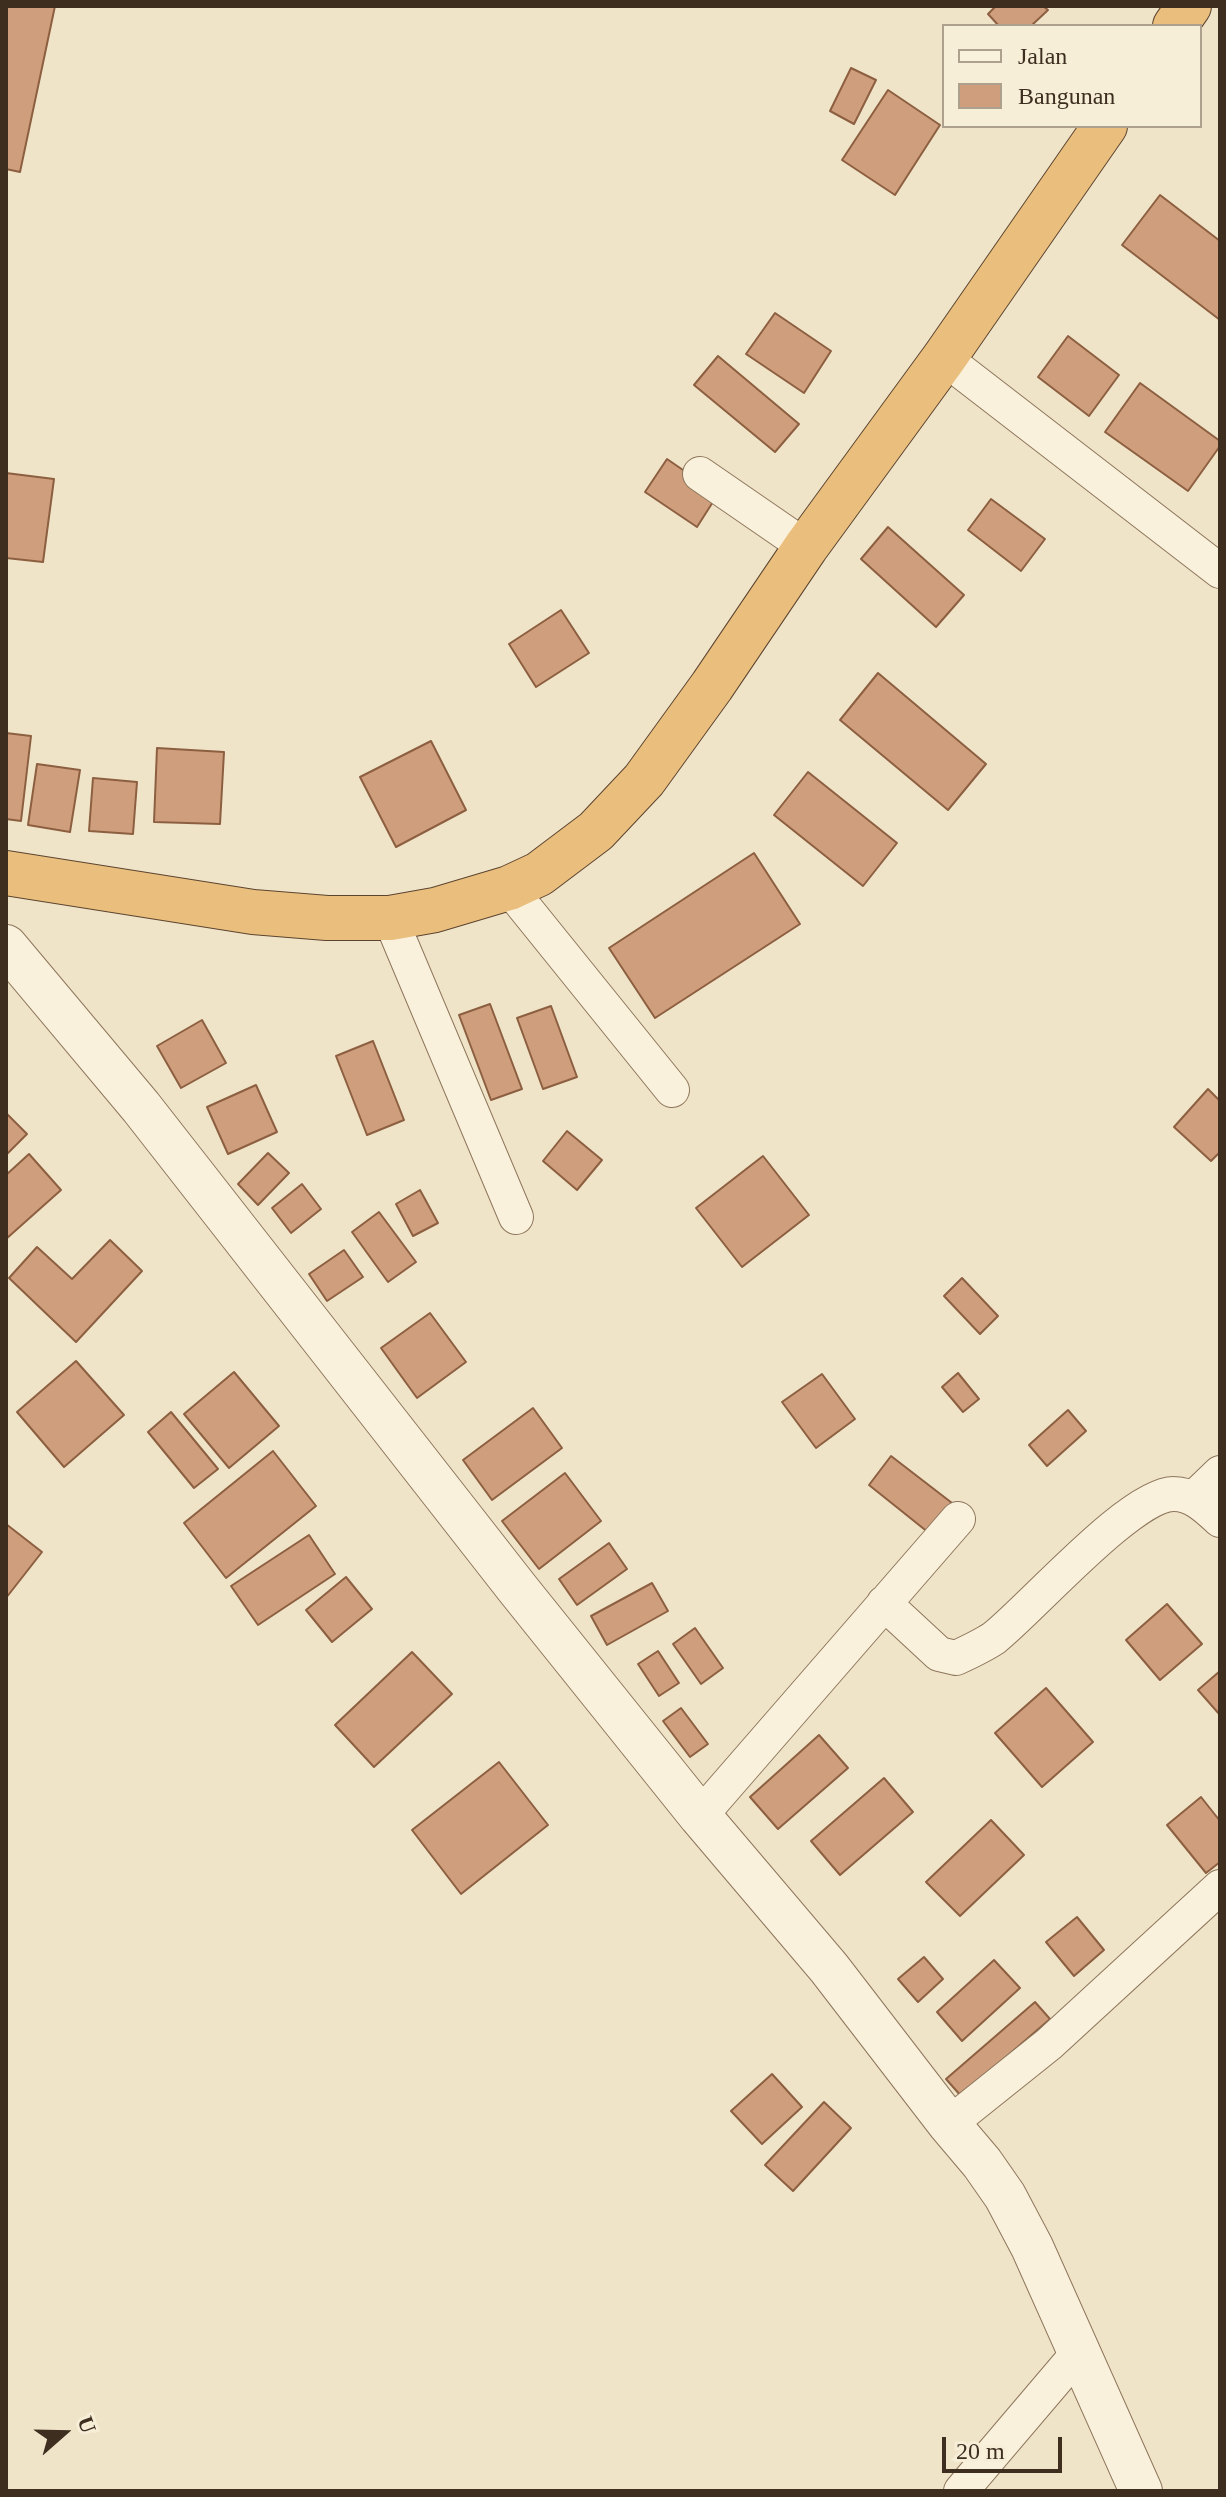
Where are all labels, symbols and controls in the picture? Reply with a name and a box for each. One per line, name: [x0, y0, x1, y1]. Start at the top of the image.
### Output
legend: [942, 24, 1202, 128]
text: Jalan: [1018, 43, 1067, 69]
text: Bangunan: [1018, 83, 1115, 109]
north arrow: [24, 2393, 104, 2473]
text: U: [73, 2413, 101, 2436]
scale bar: [946, 2421, 1066, 2471]
text: 20 m: [956, 2438, 1005, 2464]

